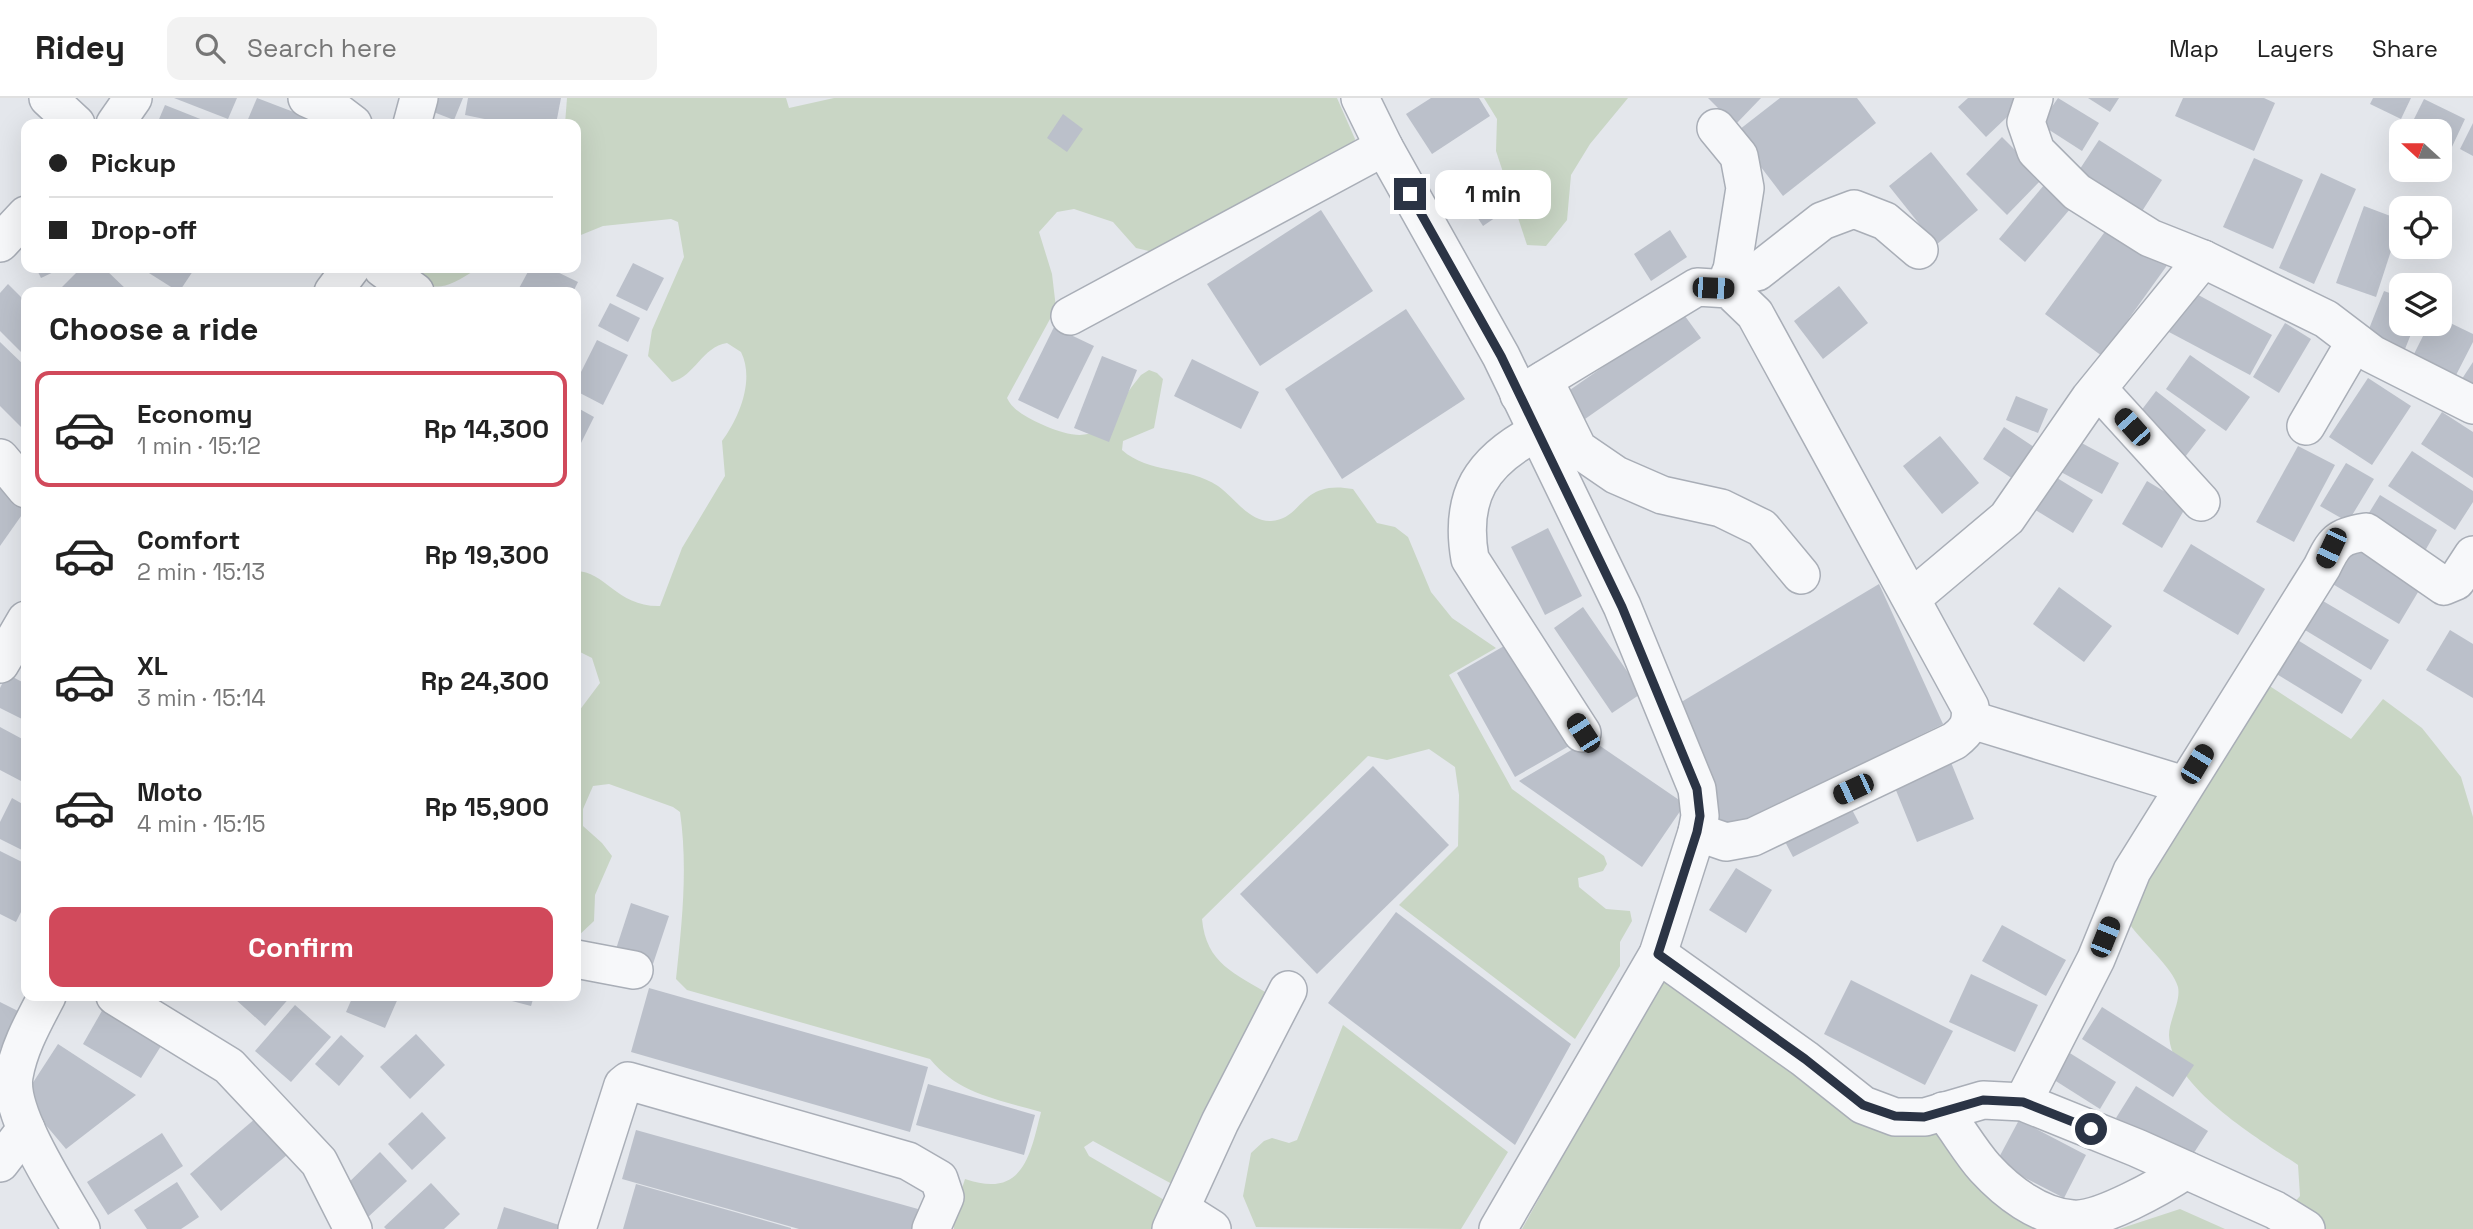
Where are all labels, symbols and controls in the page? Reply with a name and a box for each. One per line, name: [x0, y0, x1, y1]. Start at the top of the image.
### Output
search box: [167, 17, 657, 80]
text: Ridey: [35, 27, 125, 69]
icon: search: [191, 29, 229, 67]
text: Search here: [247, 31, 397, 65]
text: Map: [2169, 33, 2219, 64]
text: Layers: [2257, 33, 2334, 64]
text: Share: [2372, 33, 2438, 64]
north arrow: [2389, 119, 2452, 182]
map controls: [2389, 119, 2452, 336]
text: Pickup: [91, 146, 176, 180]
callout: 1 min: [1434, 170, 1550, 218]
route end: [1394, 178, 1426, 210]
text: 1 min: [1465, 179, 1521, 209]
button: locate: [2389, 196, 2452, 259]
text: Drop-off: [91, 213, 197, 247]
button: layers: [2389, 273, 2452, 336]
car: [1692, 277, 1735, 299]
text: Choose a ride: [49, 309, 259, 349]
text: Economy: [137, 397, 253, 431]
icon: car: [53, 398, 116, 461]
car: [2111, 404, 2154, 450]
text: Rp 14,300: [424, 412, 549, 446]
text: 1 min · 15:12: [137, 431, 261, 461]
text: Comfort: [137, 523, 240, 557]
icon: car: [53, 524, 116, 587]
car: [2313, 525, 2350, 571]
text: Rp 19,300: [425, 538, 549, 572]
text: 2 min · 15:13: [137, 557, 265, 587]
text: XL: [137, 649, 168, 683]
icon: car: [53, 650, 116, 713]
text: Rp 24,300: [421, 664, 549, 698]
text: 3 min · 15:14: [137, 683, 266, 713]
car: [1563, 710, 1604, 756]
car: [2178, 741, 2217, 787]
car: [1830, 771, 1877, 807]
text: Moto: [137, 775, 203, 809]
icon: car: [53, 776, 116, 839]
text: Rp 15,900: [425, 790, 549, 824]
text: 4 min · 15:15: [137, 809, 266, 839]
button: Confirm: [49, 907, 553, 987]
car: [2088, 914, 2123, 960]
route start: [2075, 1113, 2107, 1145]

